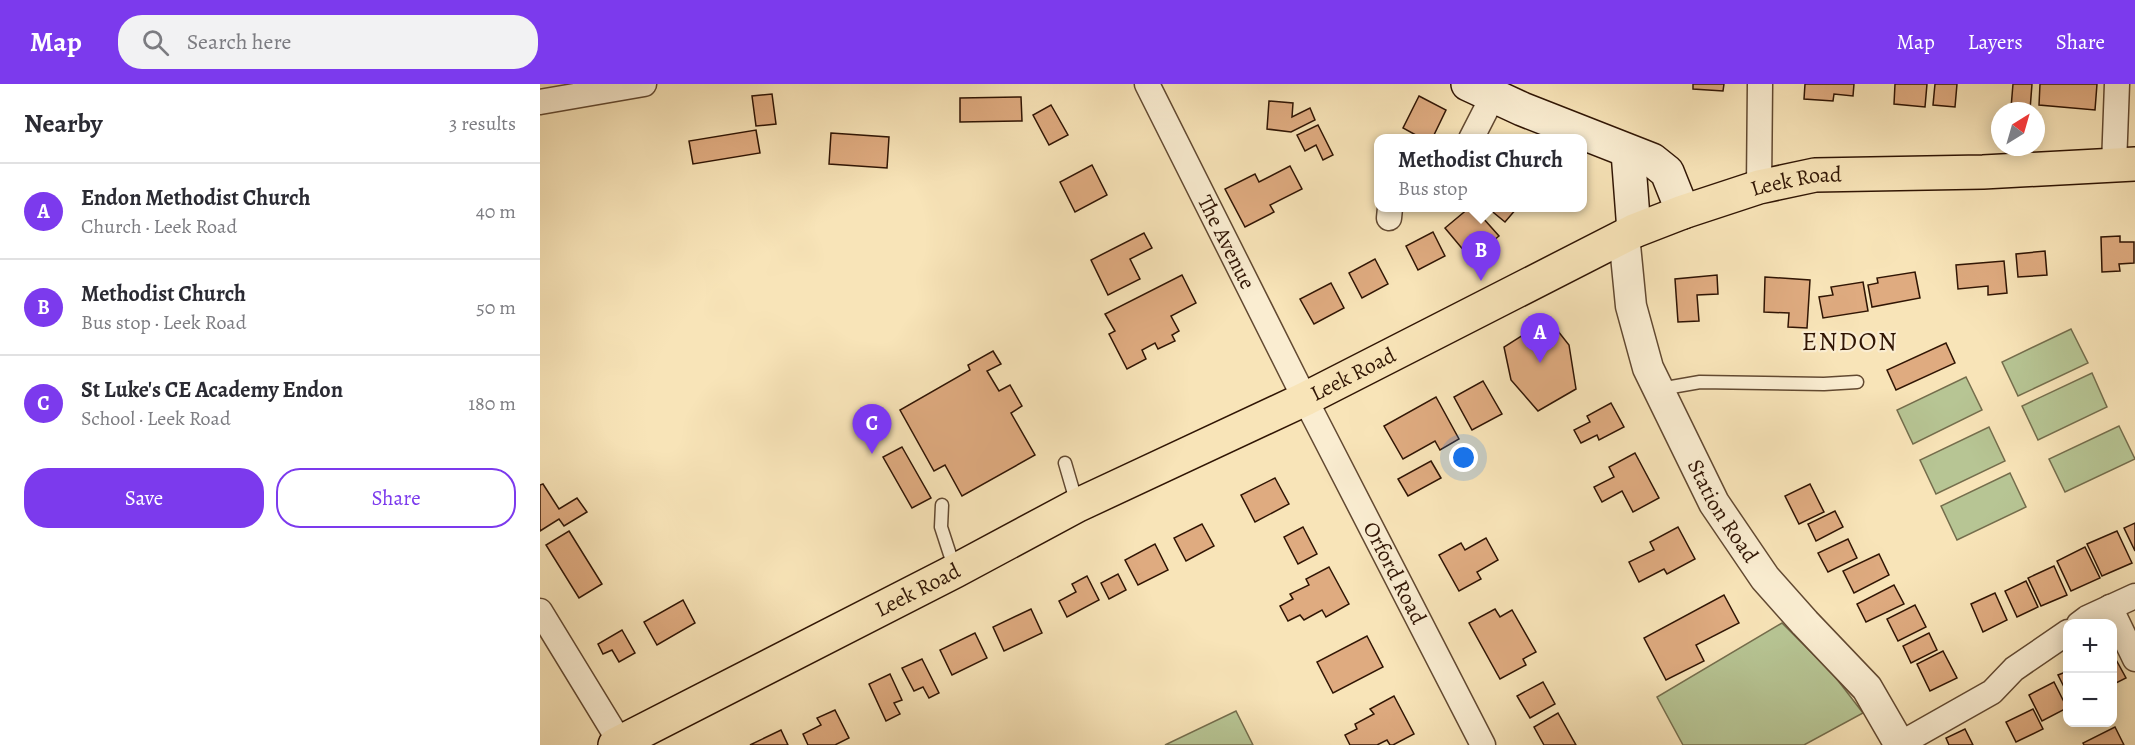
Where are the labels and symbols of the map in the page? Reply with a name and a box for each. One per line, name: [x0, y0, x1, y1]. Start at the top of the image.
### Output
north arrow: [1991, 102, 2045, 156]
street label: Leek Road: [1747, 159, 1842, 204]
street label: The Avenue: [1190, 190, 1263, 294]
pin: B: [1462, 232, 1500, 281]
pin: A: [1520, 314, 1560, 363]
district label: ENDON: [1802, 324, 1898, 359]
street label: Leek Road: [1305, 340, 1401, 409]
pin: C: [852, 404, 892, 454]
your location: [1449, 443, 1478, 472]
street label: Station Road: [1680, 454, 1765, 569]
street label: Orford Road: [1356, 516, 1433, 630]
street label: Leek Road: [870, 556, 966, 624]

